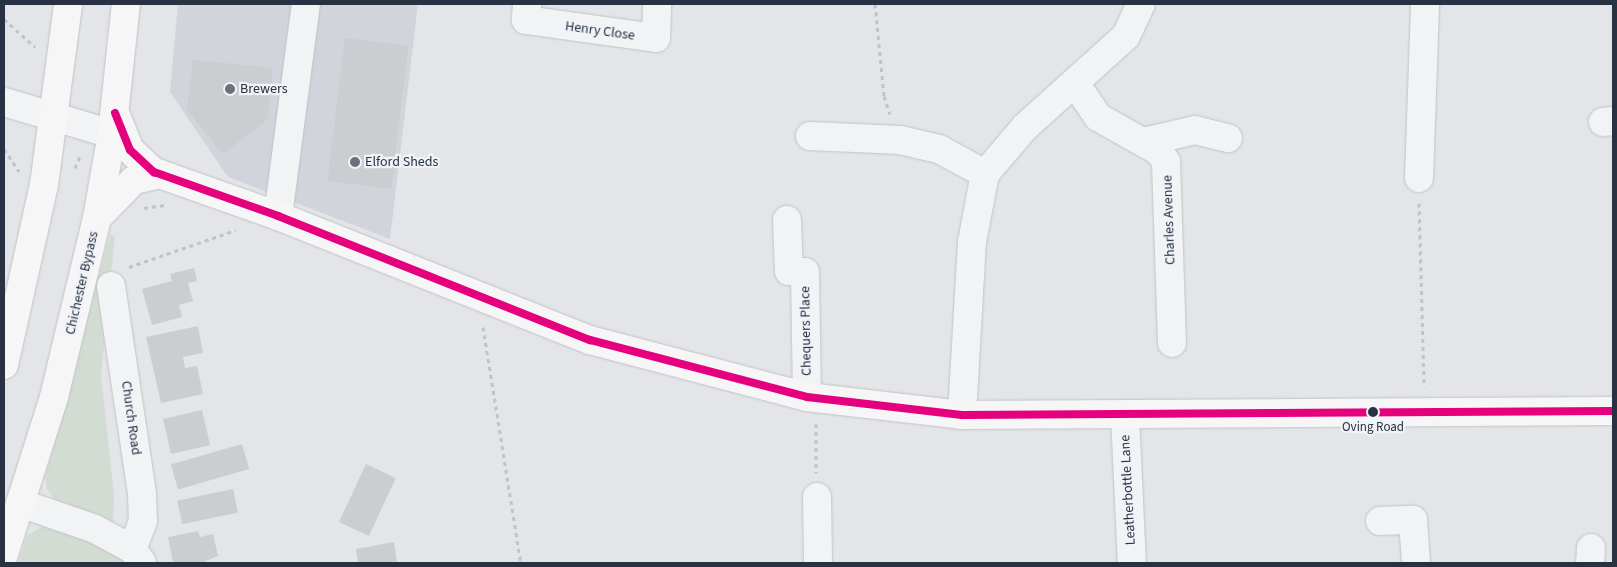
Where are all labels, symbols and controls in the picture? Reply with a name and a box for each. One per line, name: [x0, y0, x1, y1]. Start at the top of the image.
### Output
street label: Henry Close: [564, 18, 636, 44]
place label: Brewers: [240, 81, 288, 97]
marker: Brewers: [224, 83, 236, 95]
place label: Elford Sheds: [365, 154, 438, 170]
marker: Elford Sheds: [349, 156, 361, 168]
street label: Charles Avenue: [1159, 175, 1179, 265]
street label: Chichester Bypass: [62, 230, 102, 336]
street label: Chequers Place: [797, 286, 815, 376]
street label: Church Road: [117, 380, 145, 456]
marker: Oving Road: [1368, 407, 1378, 417]
place label: Oving Road: [1342, 419, 1404, 435]
street label: Leatherbottle Lane: [1117, 434, 1139, 546]

